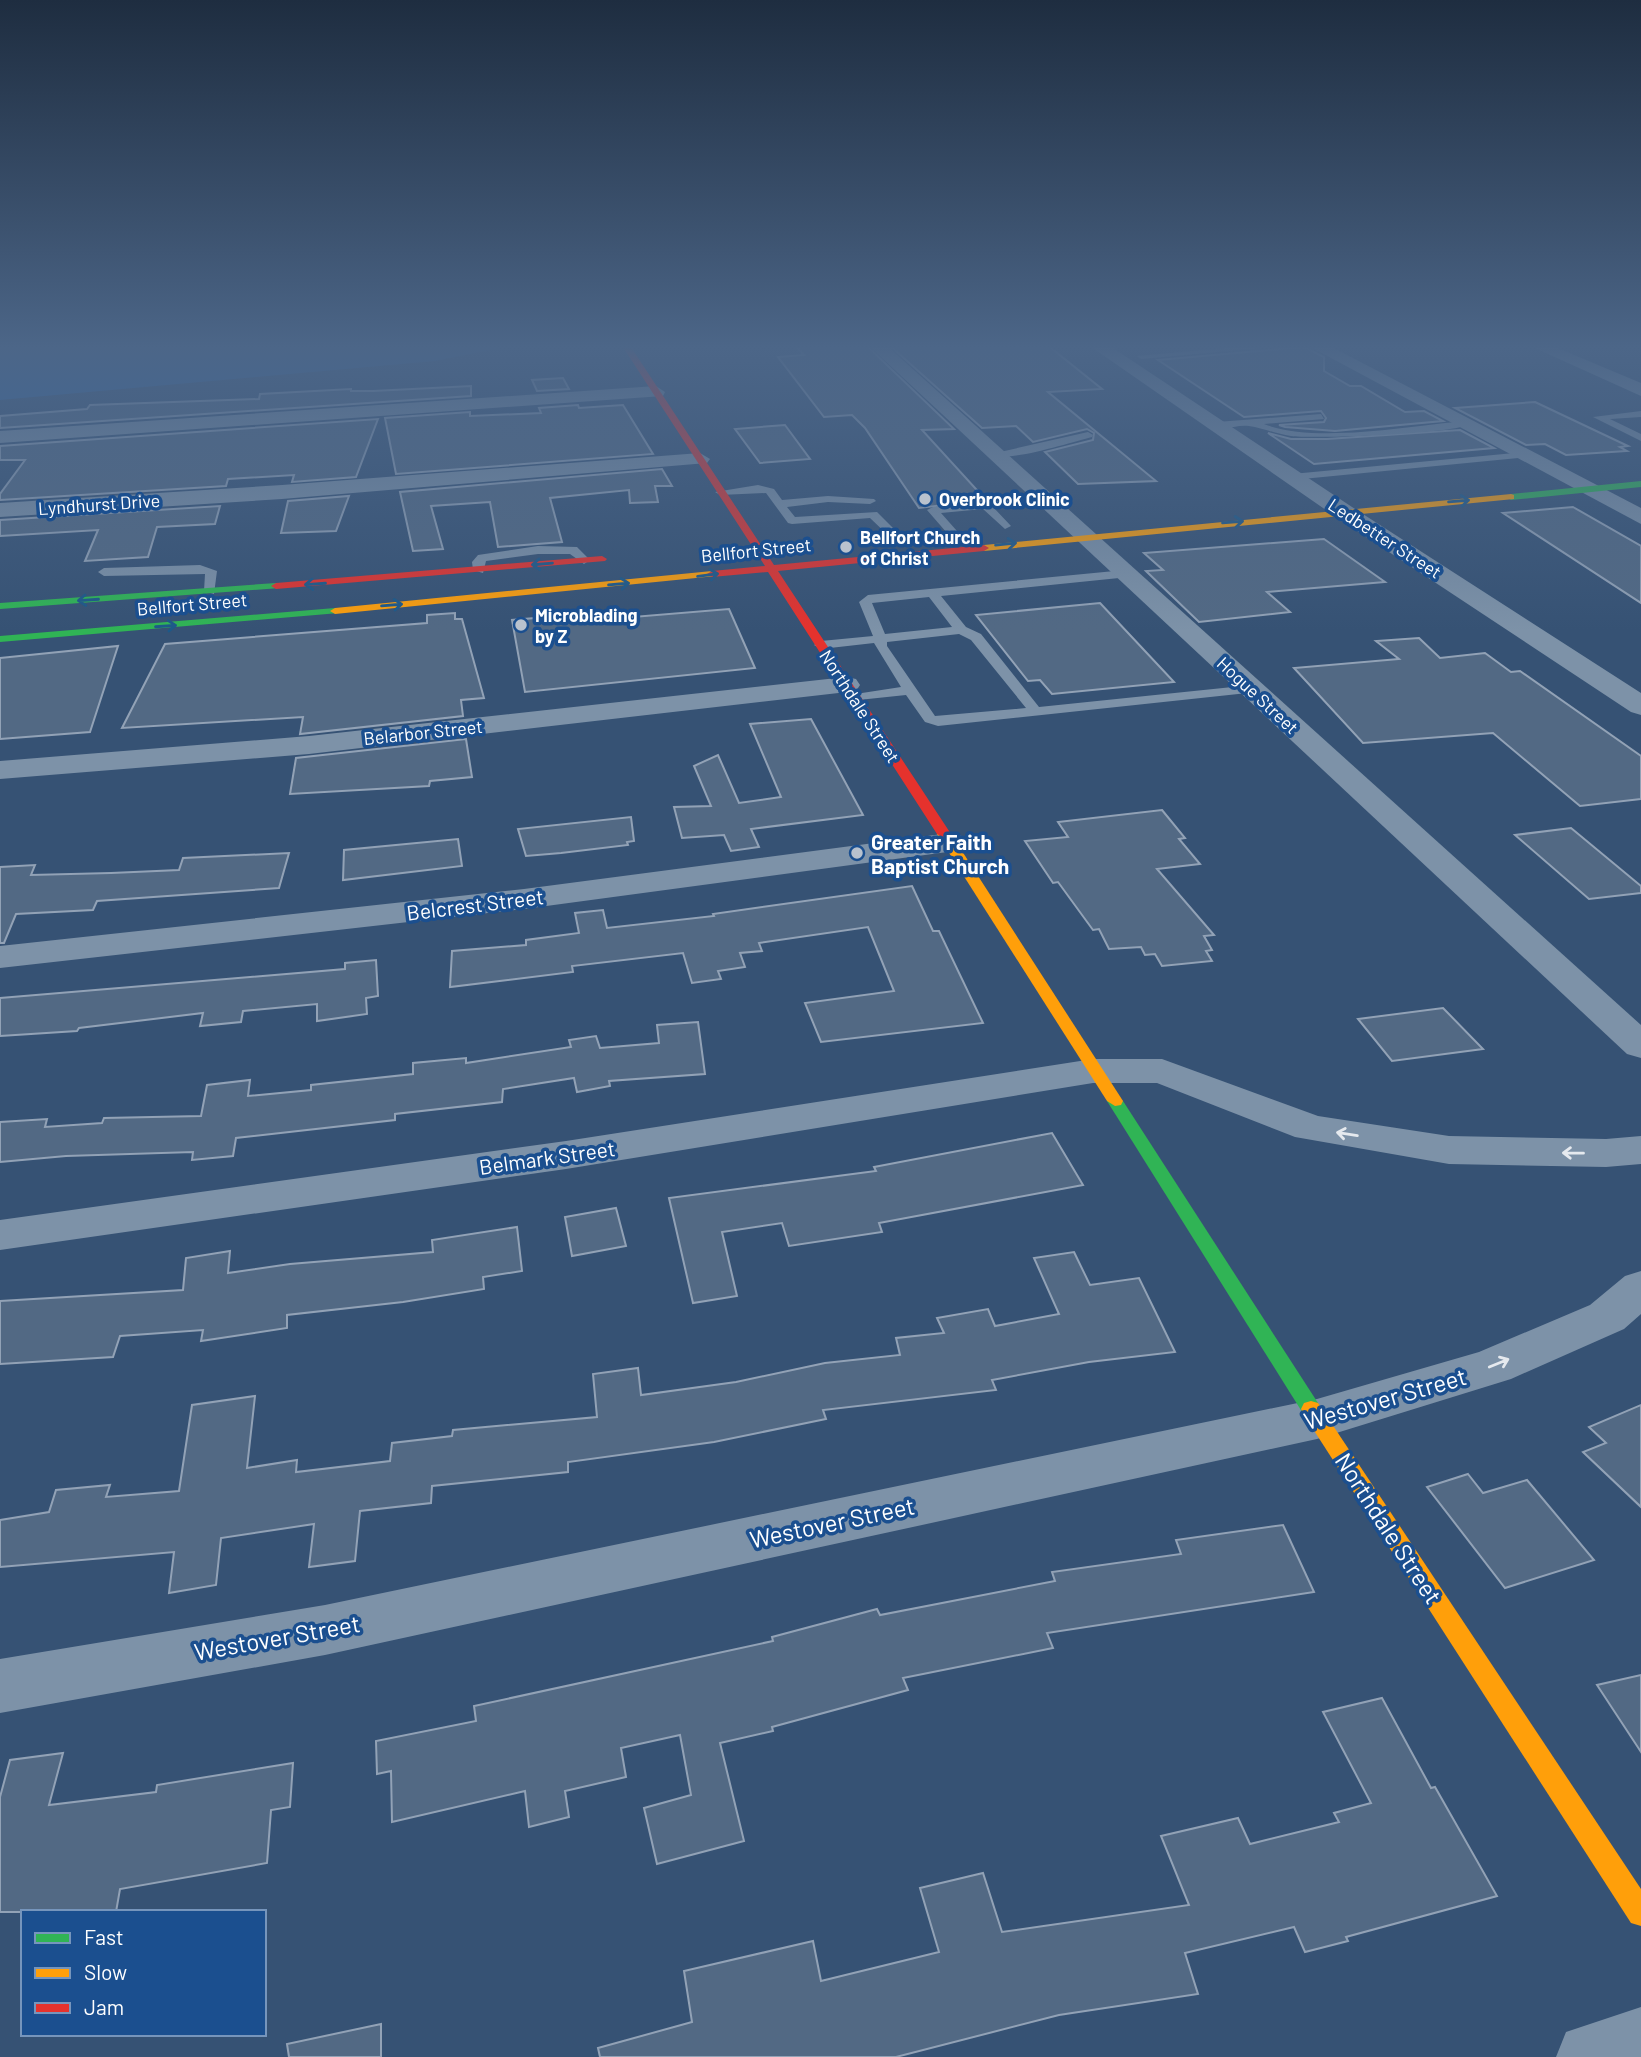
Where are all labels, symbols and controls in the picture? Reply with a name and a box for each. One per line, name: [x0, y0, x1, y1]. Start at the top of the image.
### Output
place label: Overbrook Clinic: [939, 488, 1070, 510]
street label: Lyndhurst Drive: [37, 489, 161, 519]
marker: Overbrook Clinic: [917, 491, 933, 507]
street label: Ledbetter Street: [1324, 493, 1446, 583]
one-way arrow: [1447, 494, 1470, 507]
one-way arrow: [1221, 515, 1243, 528]
place label: Bellfort Church of Christ: [860, 526, 980, 569]
street label: Bellfort Street: [700, 533, 812, 567]
one-way arrow: [994, 537, 1017, 550]
marker: Bellfort Church of Christ: [838, 539, 854, 555]
one-way arrow: [531, 558, 553, 571]
one-way arrow: [696, 568, 719, 581]
one-way arrow: [607, 577, 630, 590]
one-way arrow: [304, 578, 327, 591]
street label: Bellfort Street: [136, 588, 248, 620]
one-way arrow: [77, 594, 100, 607]
one-way arrow: [380, 598, 403, 611]
place label: Microblading by Z: [535, 604, 638, 647]
marker: Microblading by Z: [513, 617, 529, 633]
one-way arrow: [154, 619, 176, 632]
street label: Northdale Street: [815, 645, 905, 767]
street label: Hogue Street: [1213, 652, 1303, 738]
street label: Belarbor Street: [362, 715, 484, 749]
place label: Greater Faith Baptist Church: [871, 829, 1009, 878]
marker: Greater Faith Baptist Church: [849, 845, 865, 861]
street label: Belcrest Street: [405, 883, 545, 925]
one-way arrow: [1336, 1127, 1359, 1140]
street label: Belmark Street: [477, 1135, 617, 1179]
one-way arrow: [1562, 1146, 1585, 1159]
one-way arrow: [1488, 1356, 1510, 1369]
street label: Westover Street: [1300, 1361, 1470, 1435]
street label: Northdale Street: [1329, 1447, 1449, 1609]
street label: Westover Street: [747, 1490, 917, 1554]
street label: Westover Street: [192, 1608, 362, 1666]
legend: [21, 1910, 266, 2036]
text: Fast: [84, 1924, 124, 1949]
text: Slow: [84, 1959, 127, 1984]
text: Jam: [84, 1994, 124, 2019]

